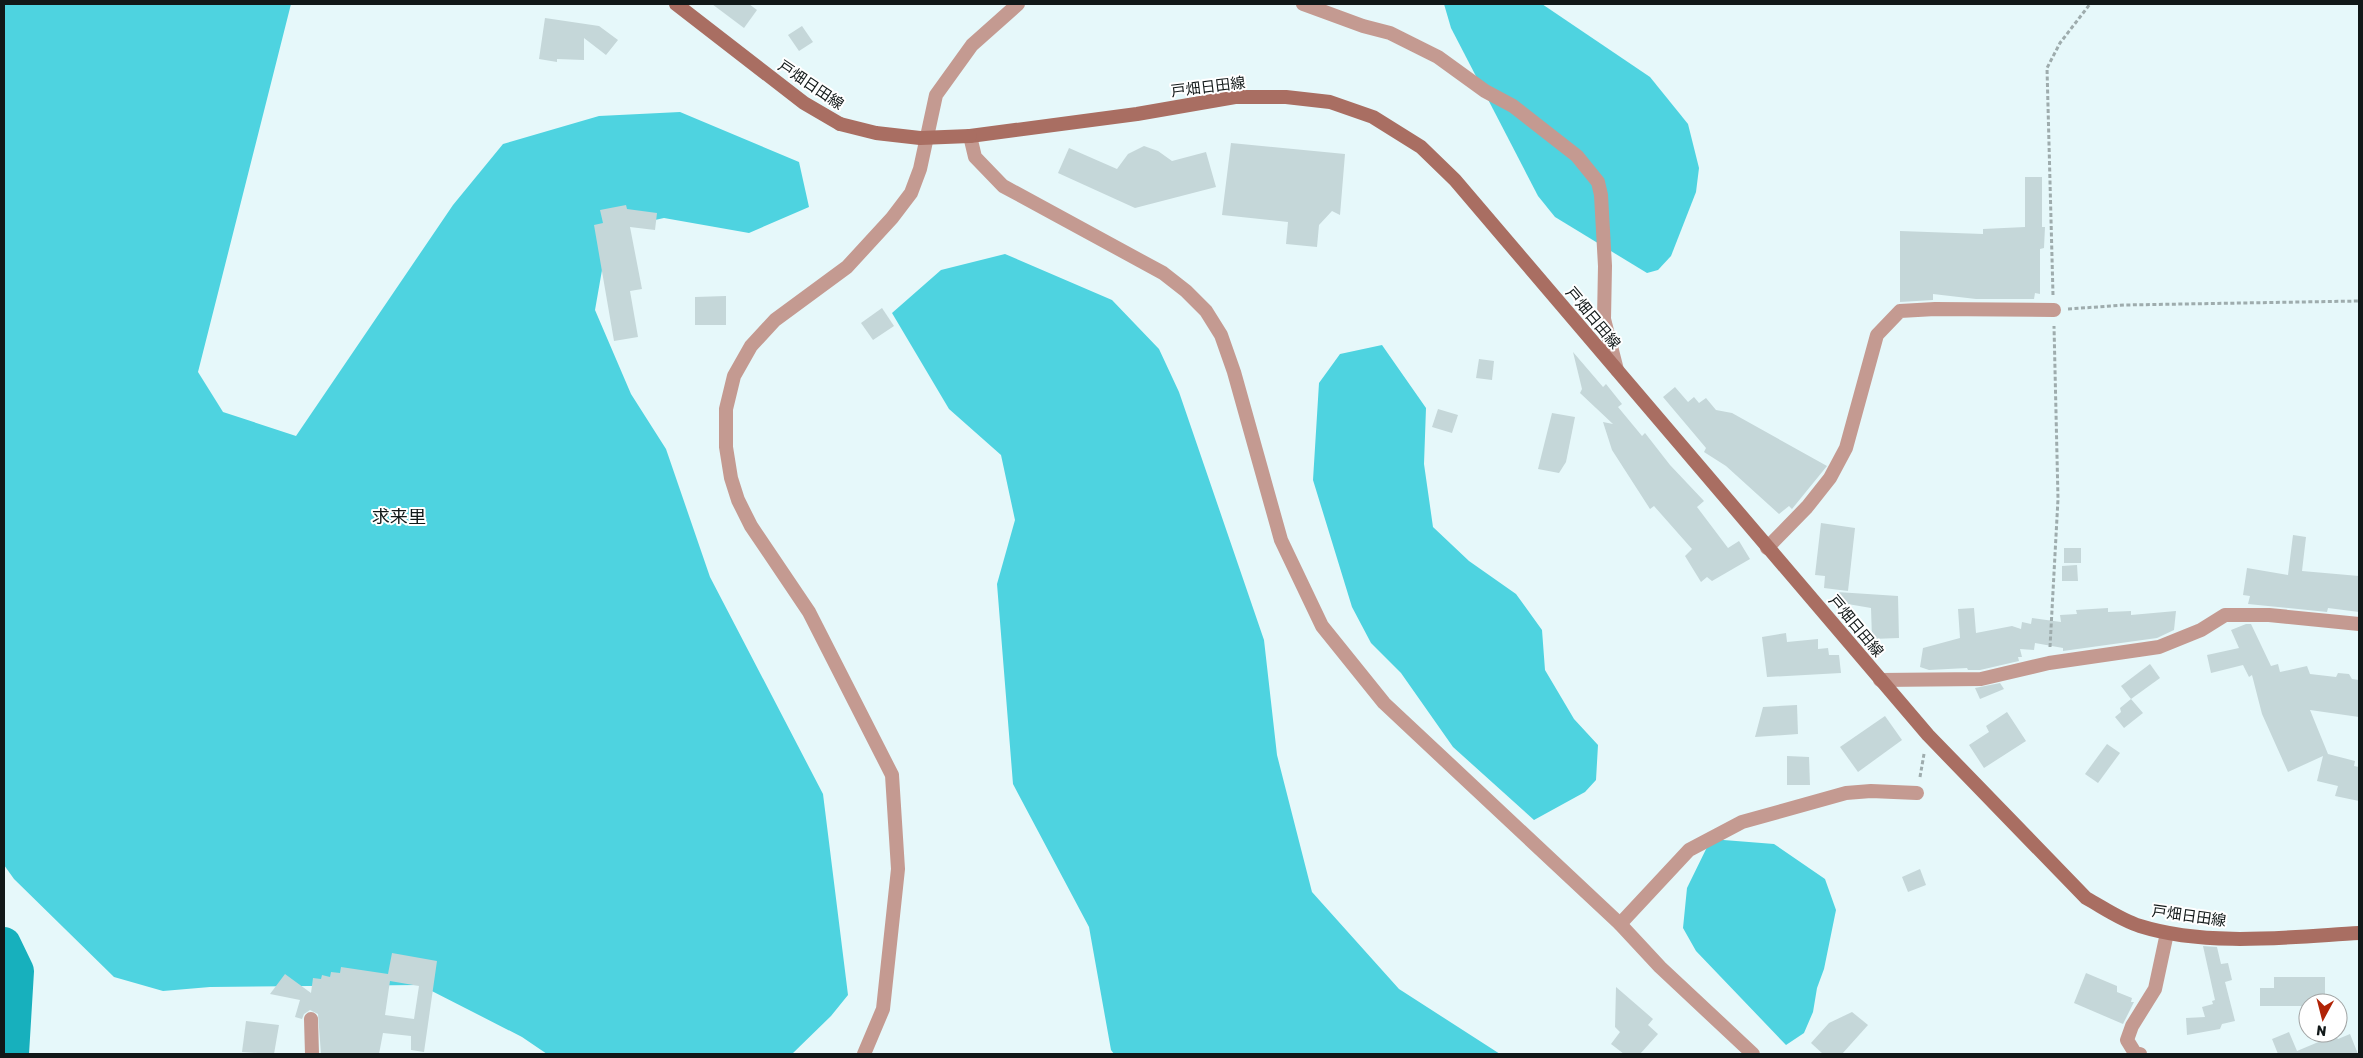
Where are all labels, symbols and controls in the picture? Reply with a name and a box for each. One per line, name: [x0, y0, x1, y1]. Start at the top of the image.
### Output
street label: 戸畑日田線: [775, 57, 847, 113]
street label: 戸畑日田線: [1170, 73, 1246, 101]
street label: 戸畑日田線: [1562, 283, 1624, 353]
district label: 求来里: [372, 506, 426, 528]
street label: 戸畑日田線: [1825, 591, 1887, 661]
street label: 戸畑日田線: [2151, 902, 2227, 930]
north arrow: [2298, 993, 2348, 1043]
text: N: [2315, 1021, 2328, 1039]

